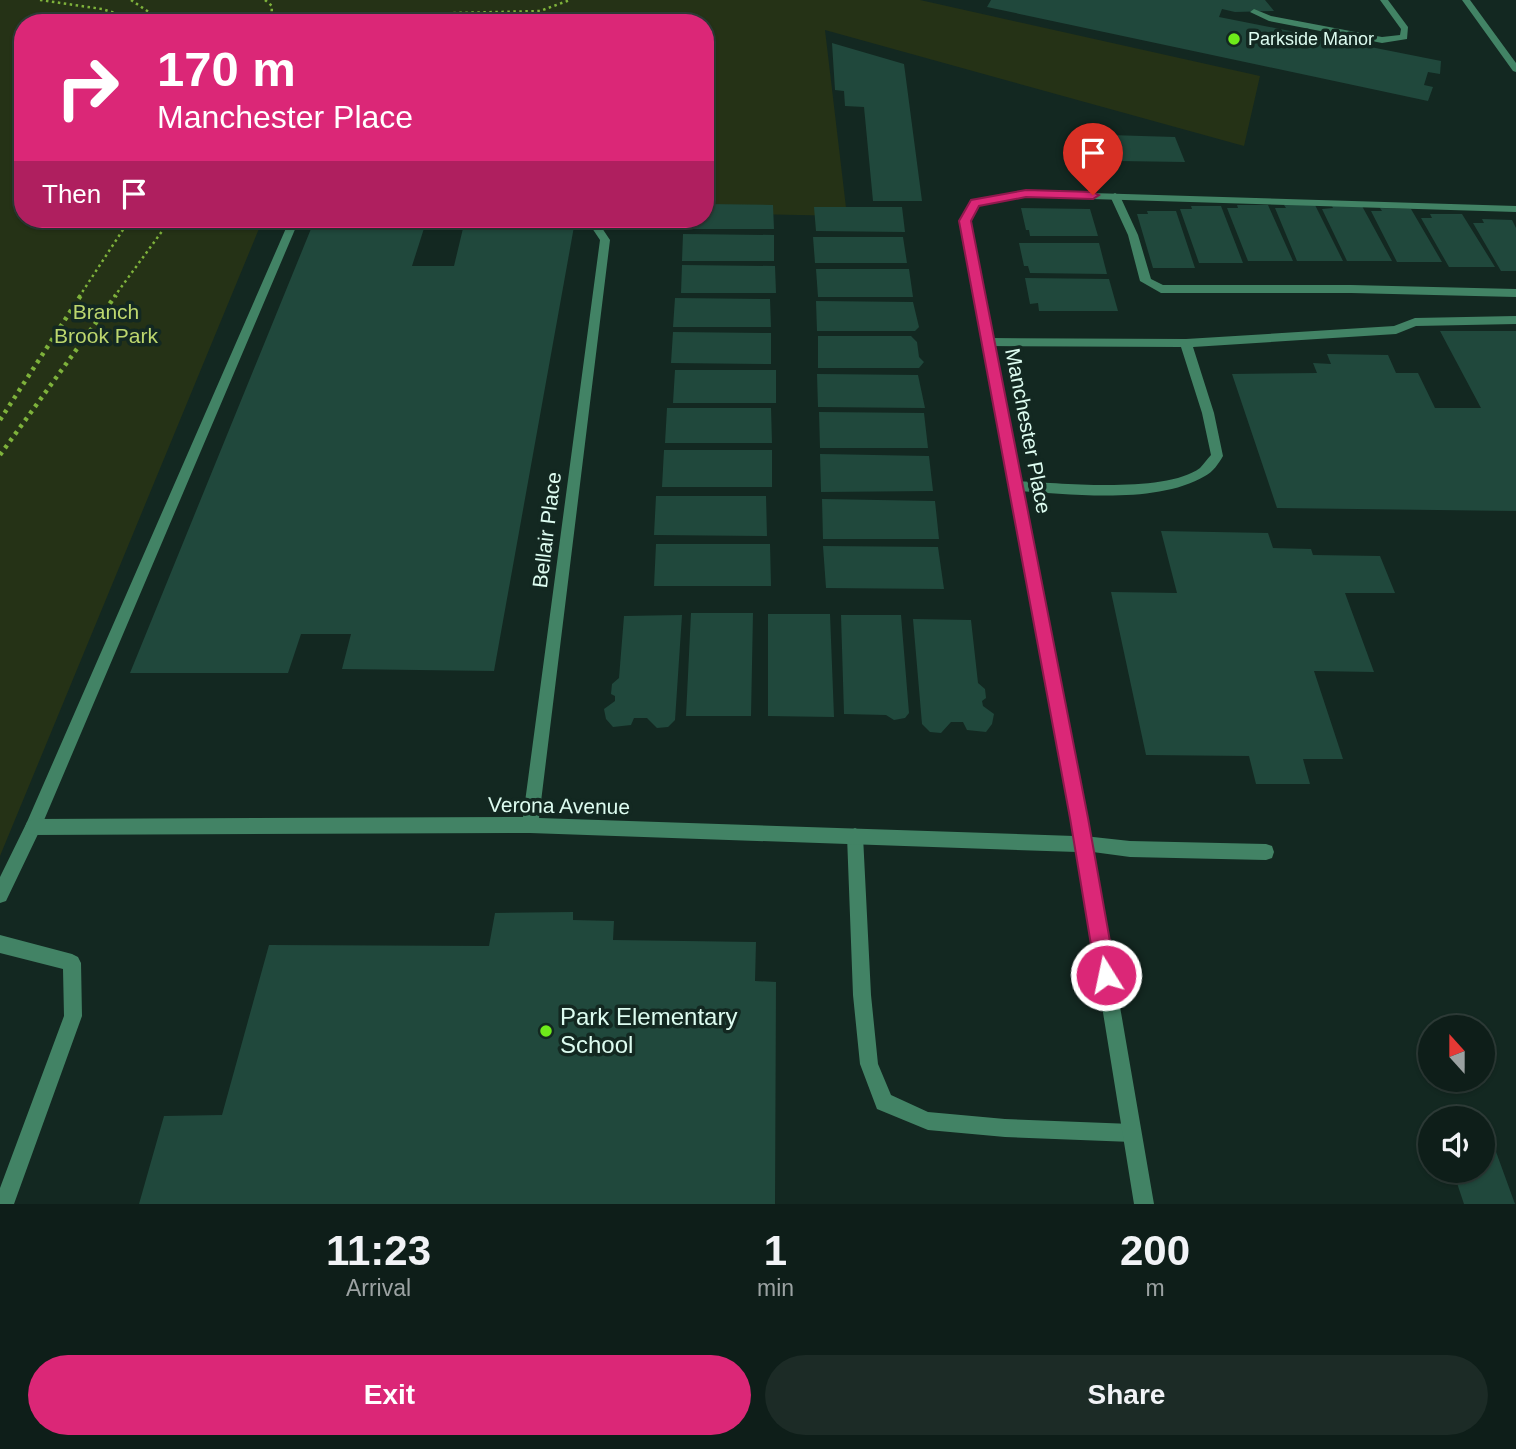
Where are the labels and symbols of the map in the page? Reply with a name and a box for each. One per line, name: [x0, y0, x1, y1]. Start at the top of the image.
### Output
place label: Parkside Manor: [1248, 29, 1374, 49]
marker: Parkside Manor: [1226, 31, 1242, 47]
pin: [1063, 123, 1123, 195]
park label: Branch Brook Park: [54, 300, 158, 347]
street label: Manchester Place: [1001, 346, 1056, 516]
street label: Bellair Place: [528, 471, 565, 589]
street label: Verona Avenue: [488, 793, 630, 818]
position arrow: [1069, 938, 1143, 1012]
place label: Park Elementary School: [560, 1003, 737, 1058]
north arrow: [1418, 1015, 1494, 1092]
marker: Park Elementary School: [538, 1023, 554, 1039]

